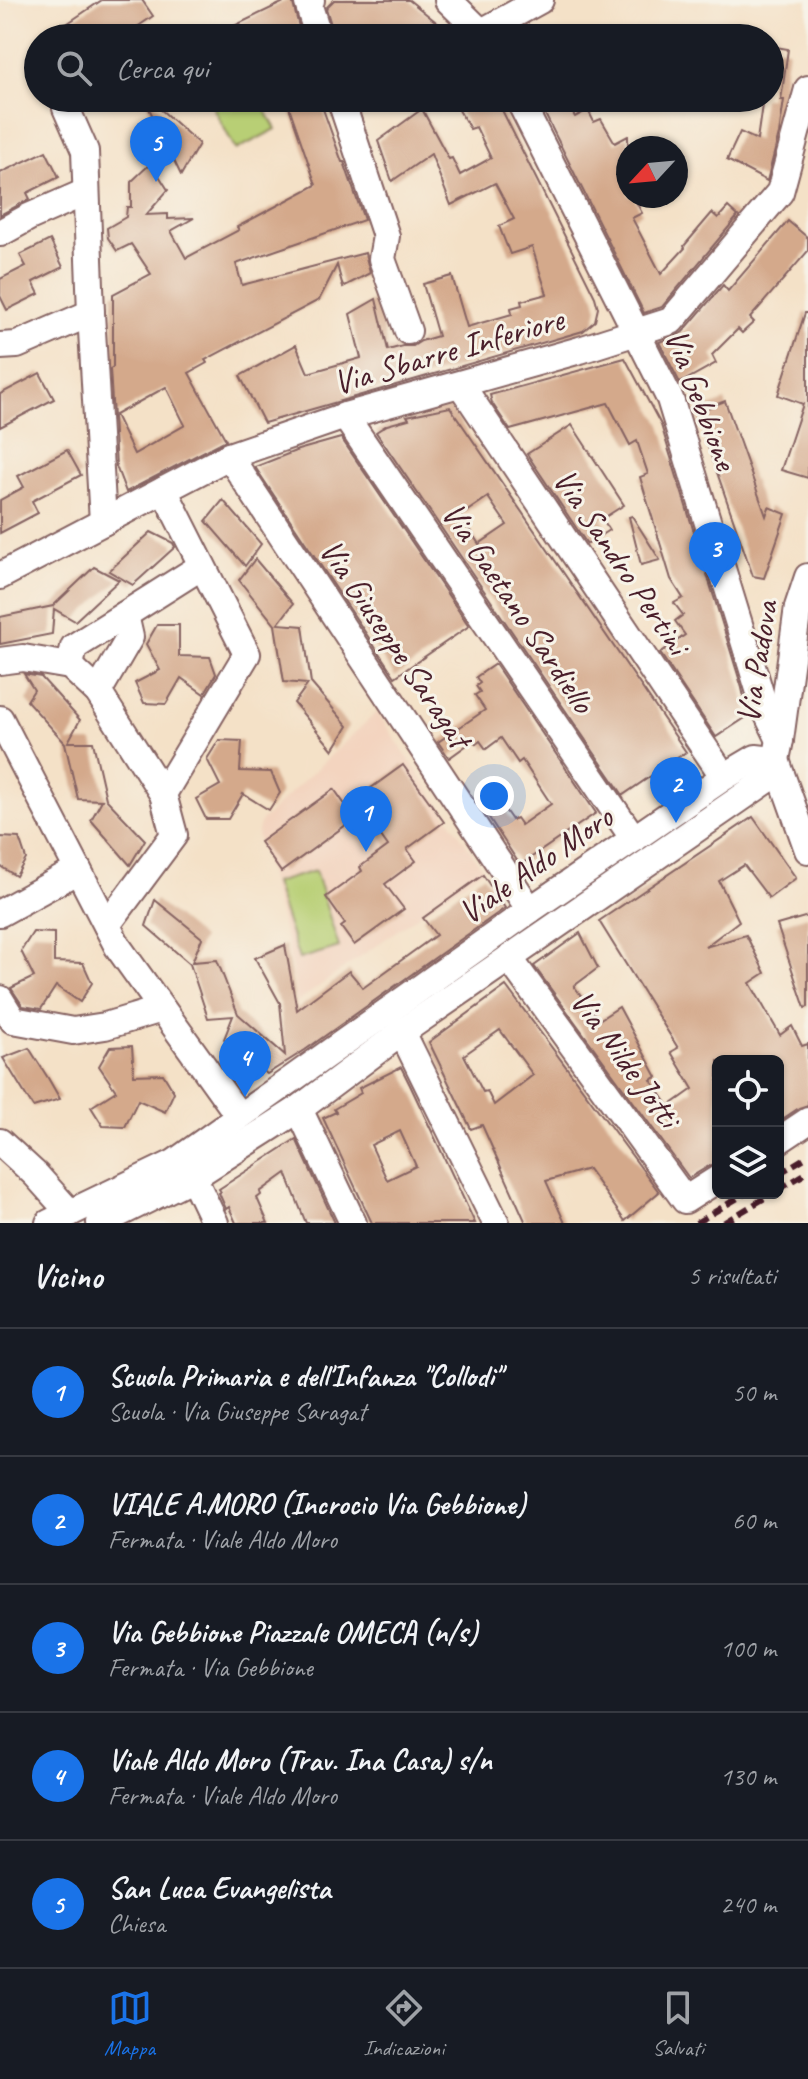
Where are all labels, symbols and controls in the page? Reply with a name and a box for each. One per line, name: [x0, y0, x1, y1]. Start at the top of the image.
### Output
search box: [24, 24, 784, 112]
icon: search: [52, 46, 96, 90]
text: Cerca qui: [116, 49, 209, 87]
pin: 5: [130, 116, 182, 182]
north arrow: [616, 136, 688, 208]
street label: Via Sbarre Inferiore: [328, 297, 570, 404]
street label: Via Gebbione: [655, 323, 749, 477]
street label: Via Sandro Pertini: [544, 460, 702, 665]
street label: Via Gaetano Sardiello: [432, 494, 606, 722]
pin: 3: [689, 522, 741, 588]
street label: Via Giuseppe Saragat: [310, 531, 484, 760]
street label: Via Padova: [726, 595, 788, 726]
pin: 2: [650, 757, 702, 823]
your location: [474, 776, 514, 816]
pin: 1: [340, 786, 392, 852]
street label: Viale Aldo Moro: [450, 794, 622, 933]
street label: Via Nilde Jotti: [561, 981, 693, 1139]
pin: 4: [219, 1031, 271, 1097]
map controls: [712, 1055, 784, 1199]
button: locate: [712, 1055, 784, 1127]
button: layers: [712, 1127, 784, 1199]
text: Vicino: [32, 1254, 102, 1297]
text: 5 risultati: [688, 1259, 776, 1292]
text: Scuola Primaria e dell'Infanza "Collodi": [108, 1357, 501, 1395]
text: 1: [52, 1376, 64, 1409]
text: 50 m: [732, 1376, 776, 1409]
text: Scuola · Via Giuseppe Saragat: [108, 1395, 366, 1428]
text: VIALE A.MORO (Incrocio Via Gebbione): [108, 1485, 526, 1523]
text: 2: [52, 1504, 64, 1537]
text: 60 m: [732, 1504, 776, 1537]
text: Fermata · Viale Aldo Moro: [108, 1523, 337, 1556]
text: Via Gebbione Piazzale OMECA (n/s): [108, 1613, 478, 1651]
text: 3: [52, 1632, 64, 1665]
text: 100 m: [720, 1632, 776, 1665]
text: Fermata · Via Gebbione: [108, 1651, 313, 1684]
text: Viale Aldo Moro (Trav. Ina Casa) s/n: [108, 1741, 492, 1779]
text: 4: [52, 1760, 64, 1793]
text: 130 m: [720, 1760, 776, 1793]
text: Fermata · Viale Aldo Moro: [108, 1779, 337, 1812]
text: San Luca Evangelista: [108, 1869, 331, 1907]
text: 5: [52, 1888, 64, 1921]
text: 240 m: [720, 1888, 776, 1921]
text: Chiesa: [108, 1907, 165, 1940]
tab: Mappa: [104, 1986, 155, 2062]
tab: Indicazioni: [363, 1986, 444, 2062]
tab: Salvati: [653, 1986, 704, 2062]

